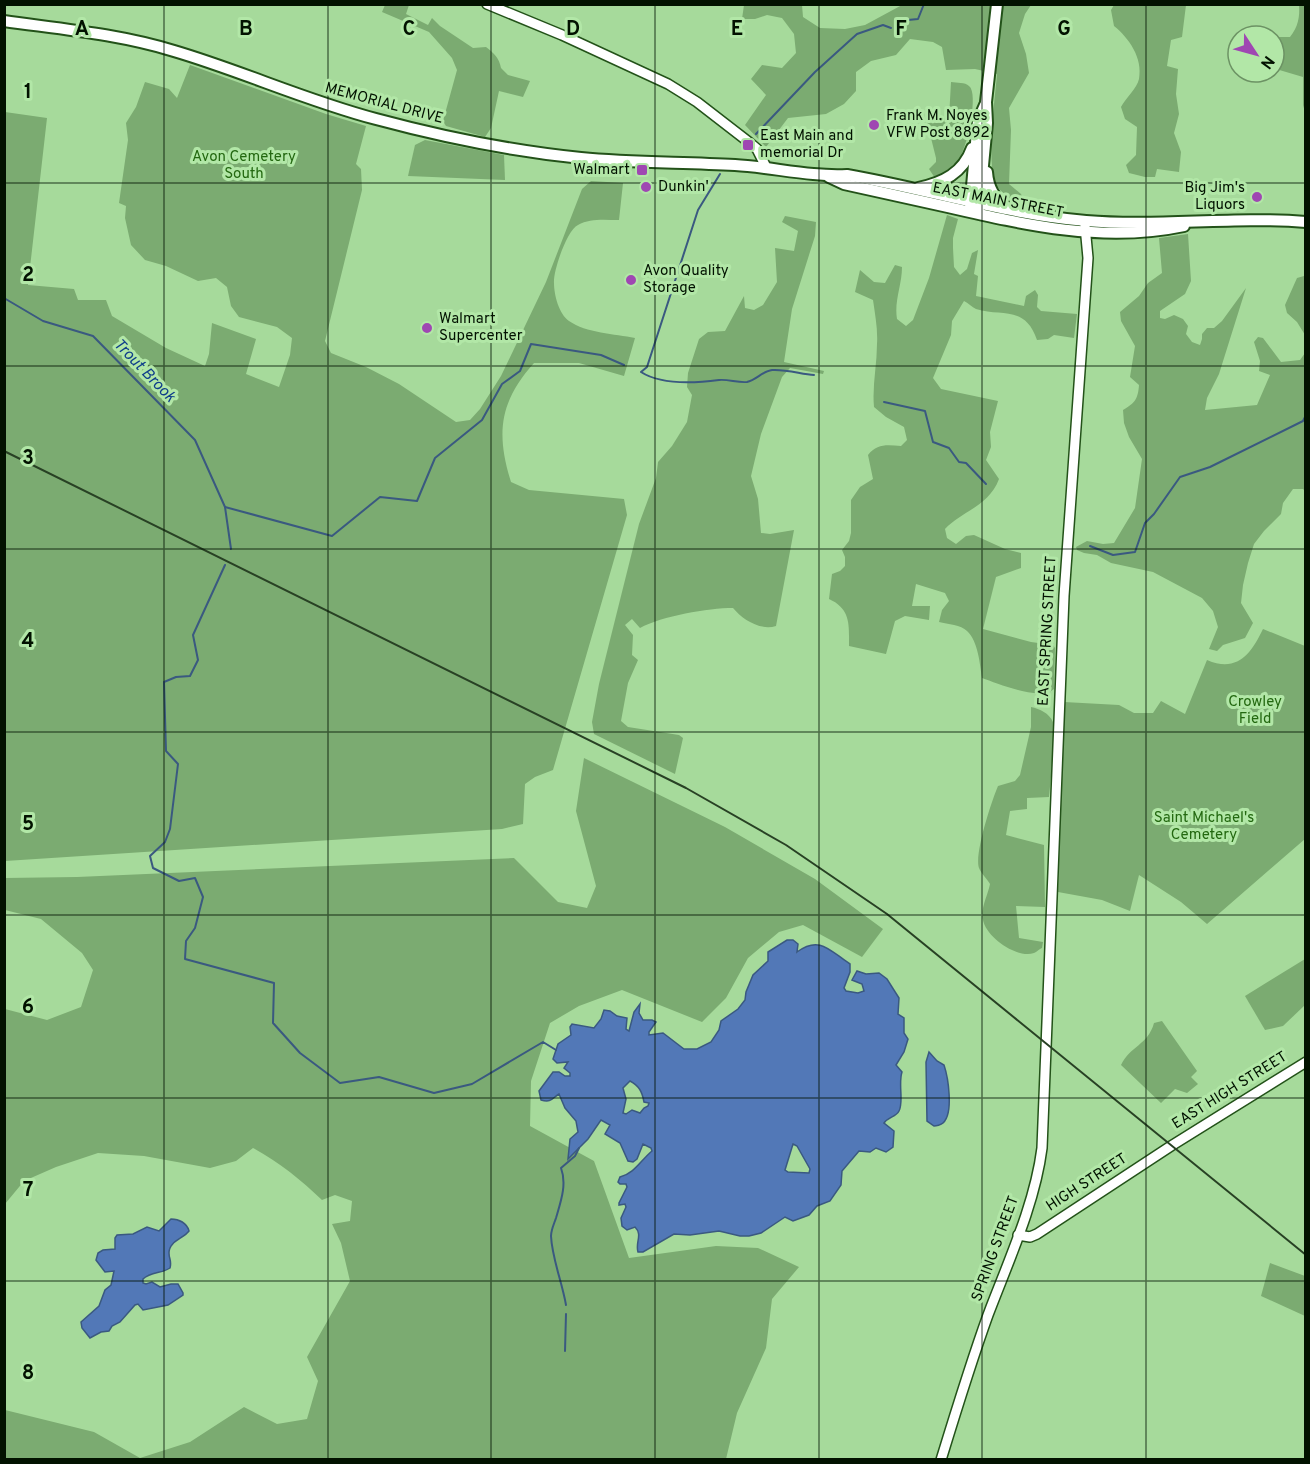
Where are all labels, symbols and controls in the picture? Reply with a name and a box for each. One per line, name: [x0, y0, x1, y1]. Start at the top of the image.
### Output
text: A: [75, 17, 89, 43]
text: B: [239, 17, 253, 43]
text: C: [403, 17, 415, 43]
text: D: [566, 17, 580, 43]
text: E: [731, 17, 743, 43]
text: F: [895, 17, 907, 43]
text: G: [1057, 17, 1071, 43]
north arrow: [1226, 24, 1286, 84]
text: N: [1255, 51, 1278, 72]
street label: MEMORIAL DRIVE: [323, 79, 445, 129]
text: 1: [24, 80, 32, 106]
place label: Frank M. Noyes VFW Post 8892: [886, 107, 990, 143]
marker: Frank M. Noyes VFW Post 8892: [867, 118, 881, 132]
place label: East Main and memorial Dr: [760, 127, 853, 163]
marker: East Main and memorial Dr: [741, 138, 755, 152]
park label: Avon Cemetery South: [192, 148, 296, 184]
place label: Walmart: [573, 161, 630, 180]
marker: Walmart: [635, 163, 649, 177]
place label: Dunkin': [658, 178, 709, 197]
street label: EAST MAIN STREET: [931, 179, 1065, 223]
place label: Big Jim's Liquors: [1184, 179, 1245, 215]
marker: Dunkin': [639, 180, 653, 194]
marker: Big Jim's Liquors: [1250, 190, 1264, 204]
place label: Avon Quality Storage: [643, 262, 729, 298]
text: 2: [22, 263, 34, 289]
marker: Avon Quality Storage: [624, 273, 638, 287]
place label: Walmart Supercenter: [439, 310, 523, 346]
marker: Walmart Supercenter: [420, 321, 434, 335]
water label: Trout Brook: [109, 335, 180, 408]
text: 3: [22, 446, 34, 472]
street label: EAST SPRING STREET: [1035, 555, 1061, 707]
text: 4: [22, 629, 34, 655]
park label: Crowley Field: [1228, 693, 1282, 729]
park label: Saint Michael's Cemetery: [1154, 809, 1254, 845]
text: 5: [22, 812, 34, 838]
text: 6: [22, 995, 34, 1021]
street label: EAST HIGH STREET: [1169, 1048, 1291, 1134]
street label: HIGH STREET: [1043, 1150, 1131, 1216]
text: 7: [23, 1178, 33, 1204]
street label: SPRING STREET: [968, 1194, 1024, 1304]
text: 8: [22, 1361, 34, 1387]

